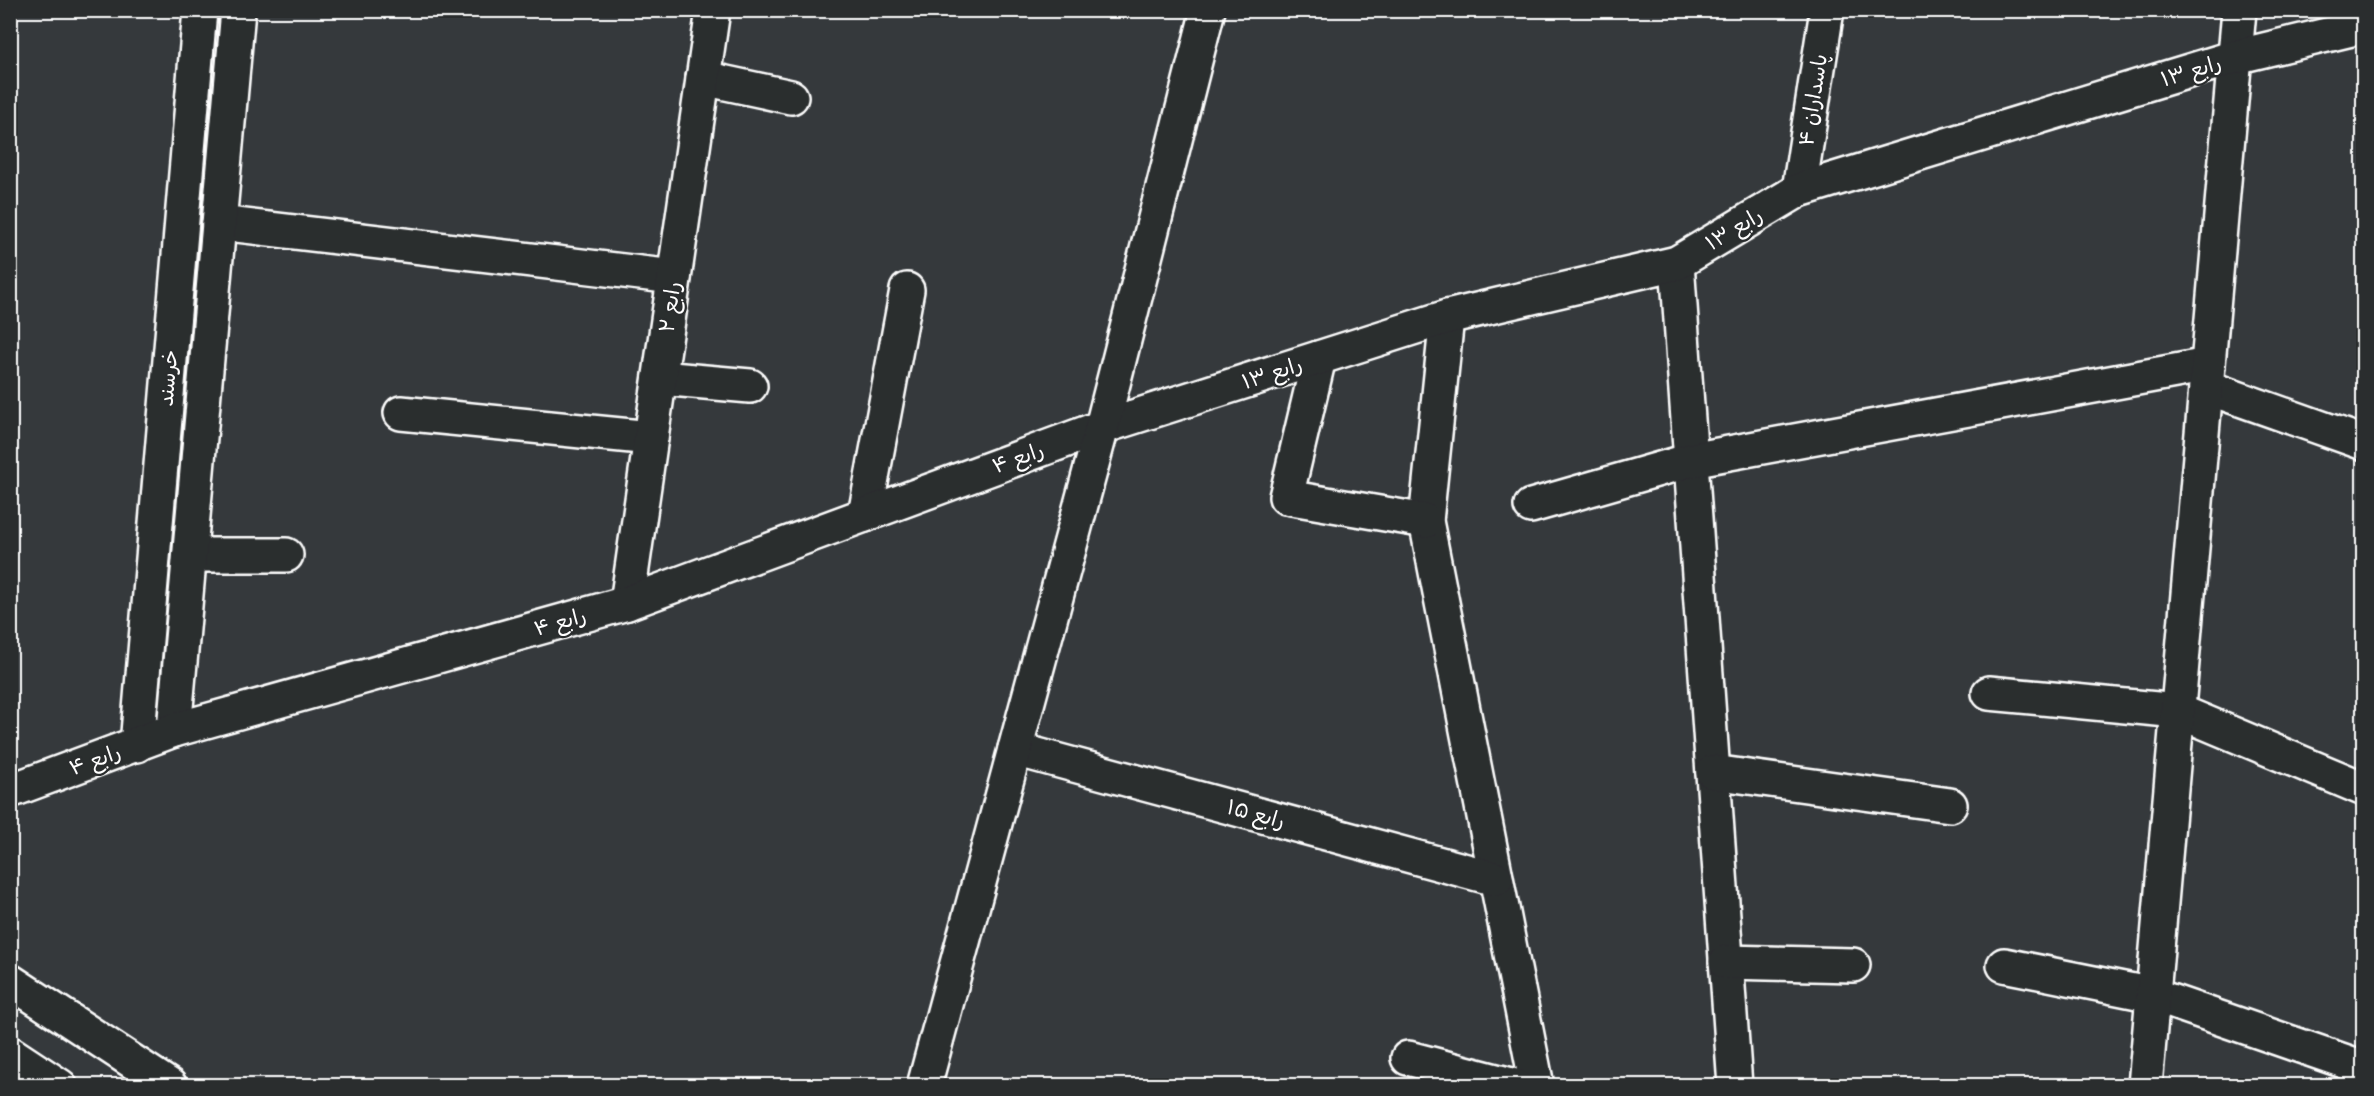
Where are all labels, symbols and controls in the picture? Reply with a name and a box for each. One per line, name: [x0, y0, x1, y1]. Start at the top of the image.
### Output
street label: رابع ۱۳: [2158, 50, 2226, 96]
street label: پاسداران ۴: [1793, 52, 1837, 148]
street label: رابع ۱۳: [1701, 202, 1769, 260]
street label: رابع ۲: [654, 280, 690, 335]
street label: خرسند: [153, 349, 187, 408]
street label: رابع ۱۳: [1239, 351, 1307, 399]
street label: رابع ۴: [989, 437, 1049, 483]
street label: رابع ۴: [531, 602, 590, 646]
street label: رابع ۴: [66, 739, 126, 785]
street label: رابع ۱۵: [1223, 794, 1288, 838]

